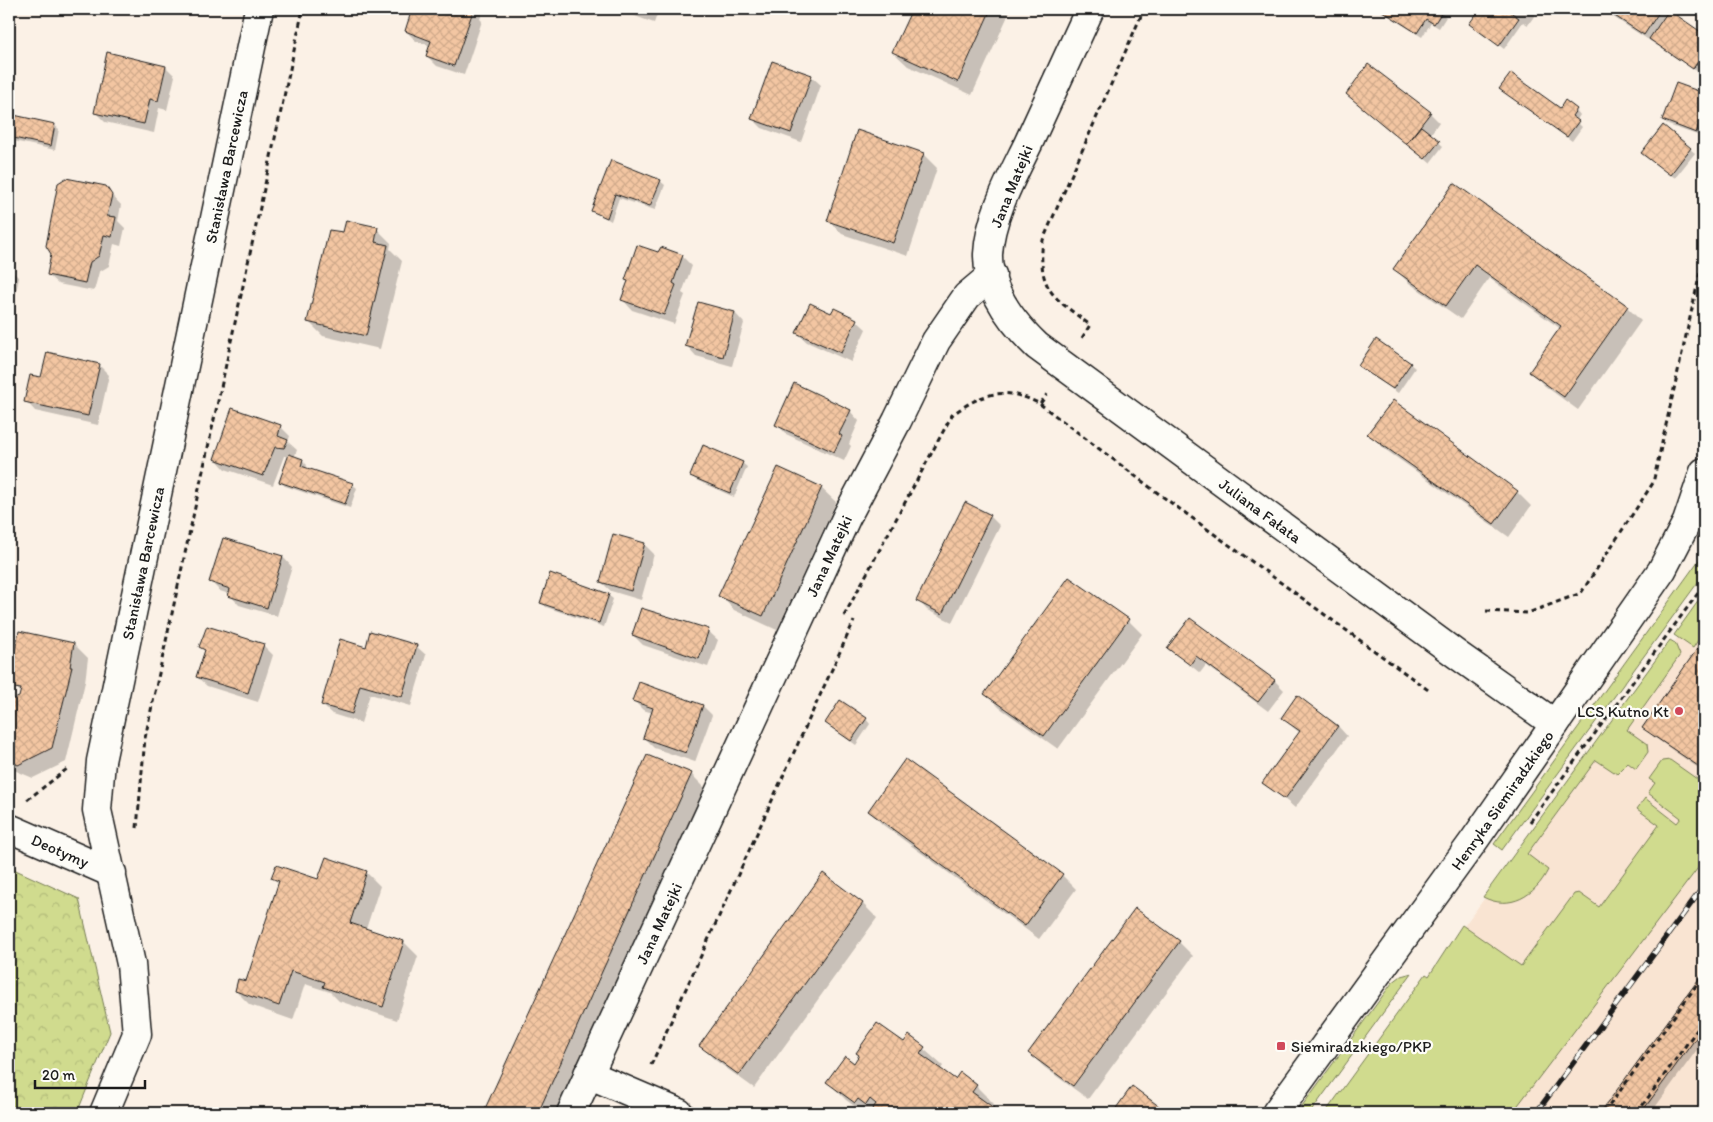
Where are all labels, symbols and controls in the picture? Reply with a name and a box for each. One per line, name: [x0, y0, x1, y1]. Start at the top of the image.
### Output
street label: Stanisława Barcewicza: [201, 88, 252, 245]
street label: Jana Matejki: [986, 142, 1037, 230]
street label: Juliana Fałata: [1215, 474, 1306, 548]
street label: Stanisława Barcewicza: [118, 485, 168, 641]
street label: Jana Matejki: [802, 512, 856, 600]
place label: LCS Kutno Kt: [1577, 702, 1669, 721]
marker: LCS Kutno Kt: [1673, 705, 1685, 717]
street label: Henryka Siemiradzkiego: [1447, 727, 1558, 874]
street label: Deotymy: [28, 830, 92, 872]
street label: Jana Matejki: [632, 880, 686, 967]
place label: Siemiradzkiego/PKP: [1291, 1037, 1431, 1056]
marker: Siemiradzkiego/PKP: [1275, 1040, 1287, 1052]
scale bar: [35, 1057, 145, 1089]
text: 20 m: [42, 1066, 76, 1084]

